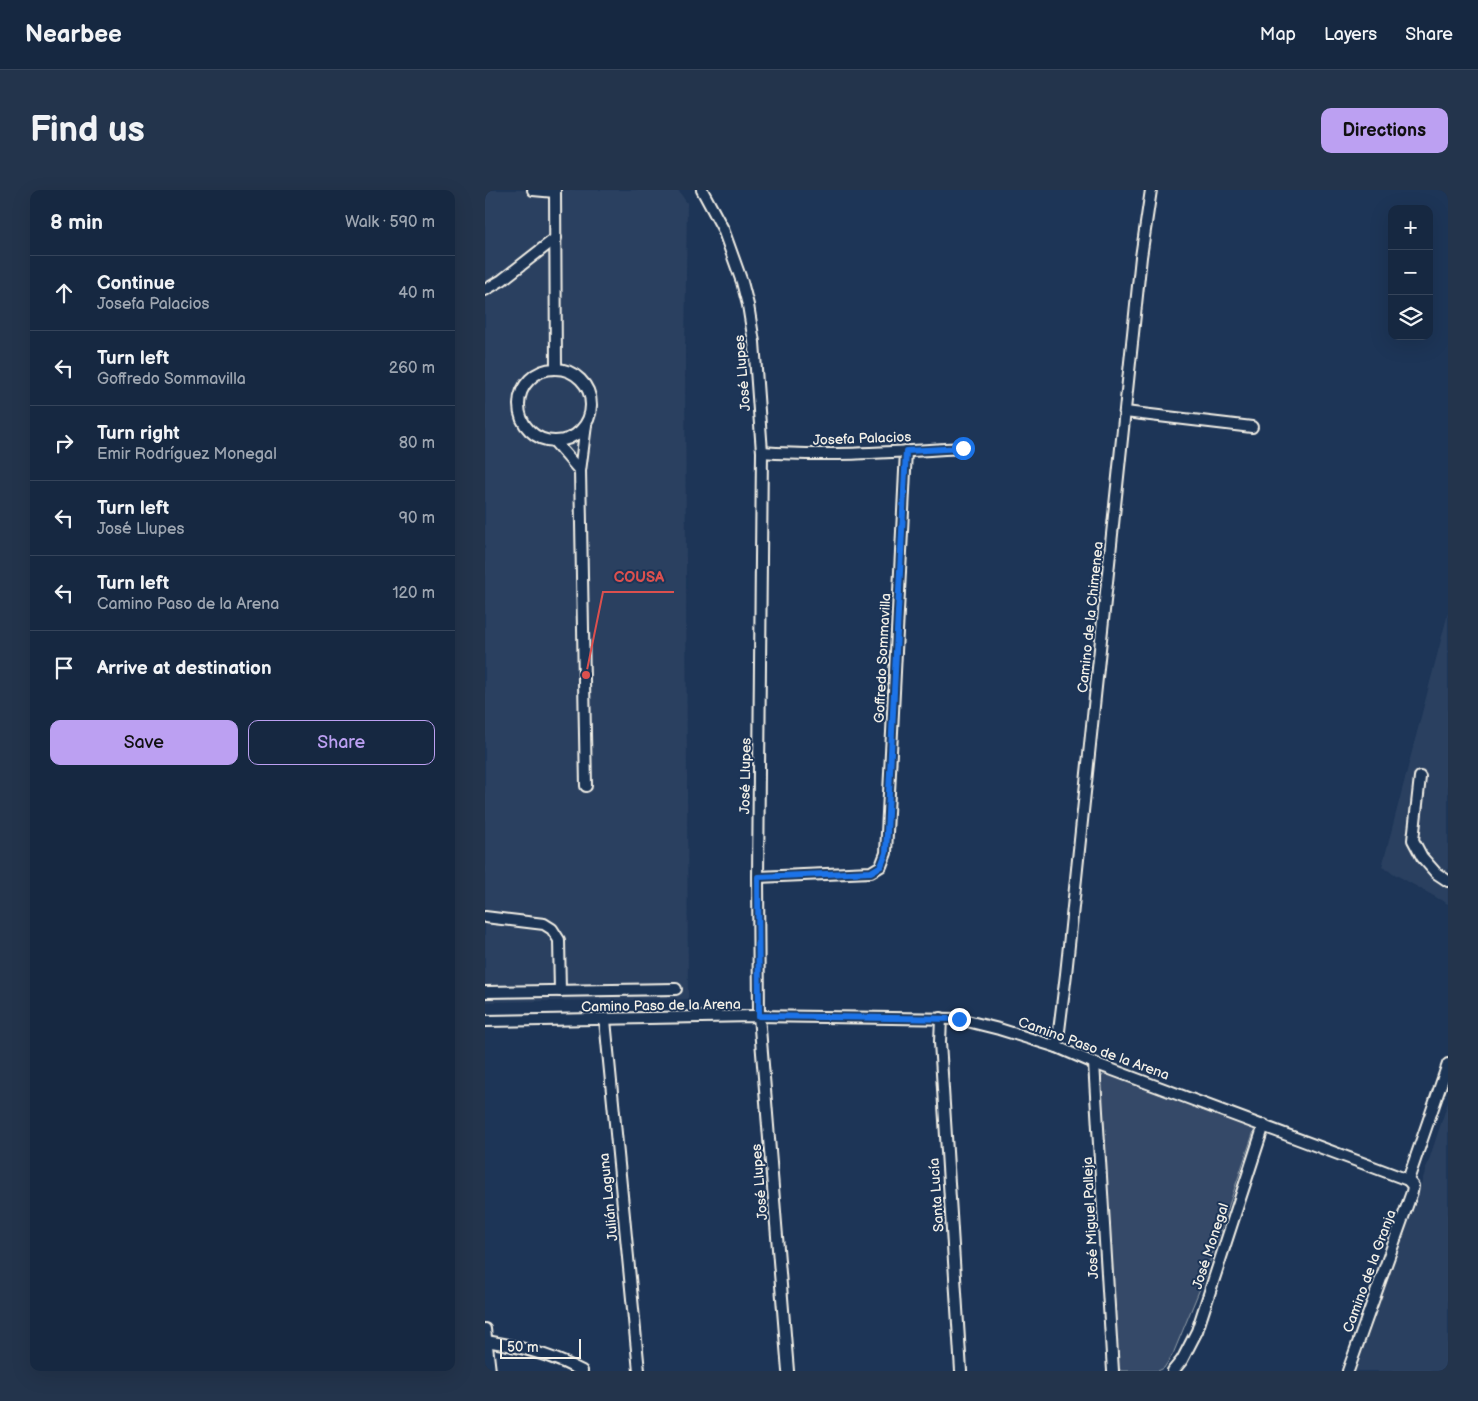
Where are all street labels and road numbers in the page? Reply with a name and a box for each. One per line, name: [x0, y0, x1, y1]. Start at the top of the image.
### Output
street label: José Llupes: [731, 334, 754, 412]
street label: Josefa Palacios: [813, 428, 912, 449]
street label: Camino de la Chimenea: [1074, 540, 1107, 694]
street label: Goffredo Sommavilla: [871, 593, 894, 723]
street label: José Llupes: [736, 738, 755, 814]
street label: Camino Paso de la Arena: [581, 996, 741, 1015]
street label: Camino Paso de la Arena: [1016, 1013, 1172, 1084]
street label: José Llupes: [748, 1143, 771, 1221]
street label: Julián Laguna: [595, 1152, 622, 1242]
street label: José Miguel Palleja: [1079, 1156, 1102, 1280]
street label: Santa Lucía: [925, 1157, 948, 1233]
street label: José Monegal: [1189, 1201, 1232, 1291]
street label: Camino de la Granja: [1339, 1207, 1400, 1335]

